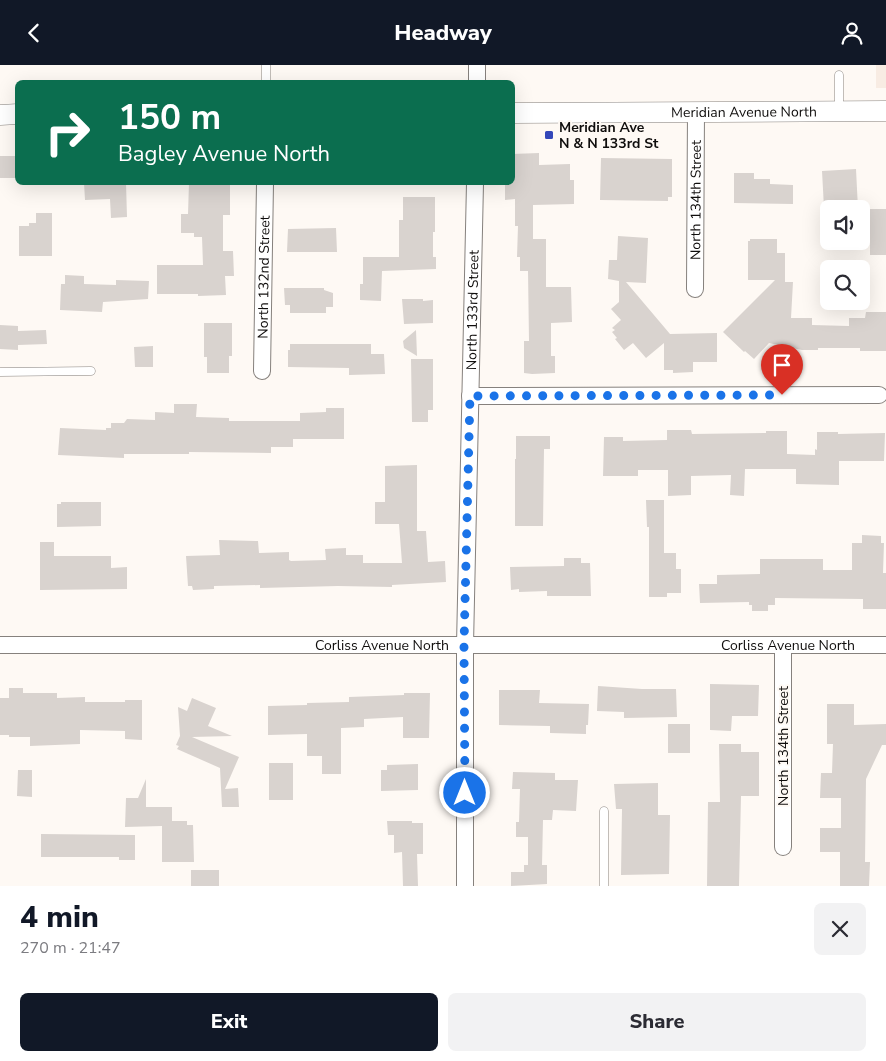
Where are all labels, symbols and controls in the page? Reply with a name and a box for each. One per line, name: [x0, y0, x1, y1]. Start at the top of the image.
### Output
text: Headway: [394, 18, 492, 48]
icon: back: [20, 19, 48, 47]
icon: person: [838, 19, 866, 47]
text: 150 m: [118, 94, 221, 141]
icon: right: [35, 100, 100, 165]
street label: Meridian Avenue North: [671, 102, 817, 122]
place label: Meridian Ave N & N 133rd St: [559, 118, 659, 153]
marker: Meridian Ave N & N 133rd St: [543, 129, 555, 141]
text: Bagley Avenue North: [118, 139, 330, 169]
street label: North 134th Street: [686, 140, 705, 260]
map controls: [820, 200, 870, 310]
button: sound: [820, 200, 870, 250]
street label: North 132nd Street: [253, 215, 274, 339]
street label: North 133rd Street: [461, 250, 483, 370]
button: search: [820, 260, 870, 310]
pin: [761, 344, 803, 395]
icon: arrive: [768, 351, 796, 379]
street label: Corliss Avenue North: [315, 636, 449, 655]
street label: Corliss Avenue North: [721, 636, 855, 655]
street label: North 134th Street: [774, 686, 793, 806]
position arrow: [438, 766, 490, 818]
text: 4 min: [20, 897, 99, 938]
button: close: [814, 903, 866, 955]
text: 270 m · 21:47: [20, 937, 121, 959]
button: Exit: [20, 993, 438, 1051]
button: Share: [448, 993, 866, 1051]

